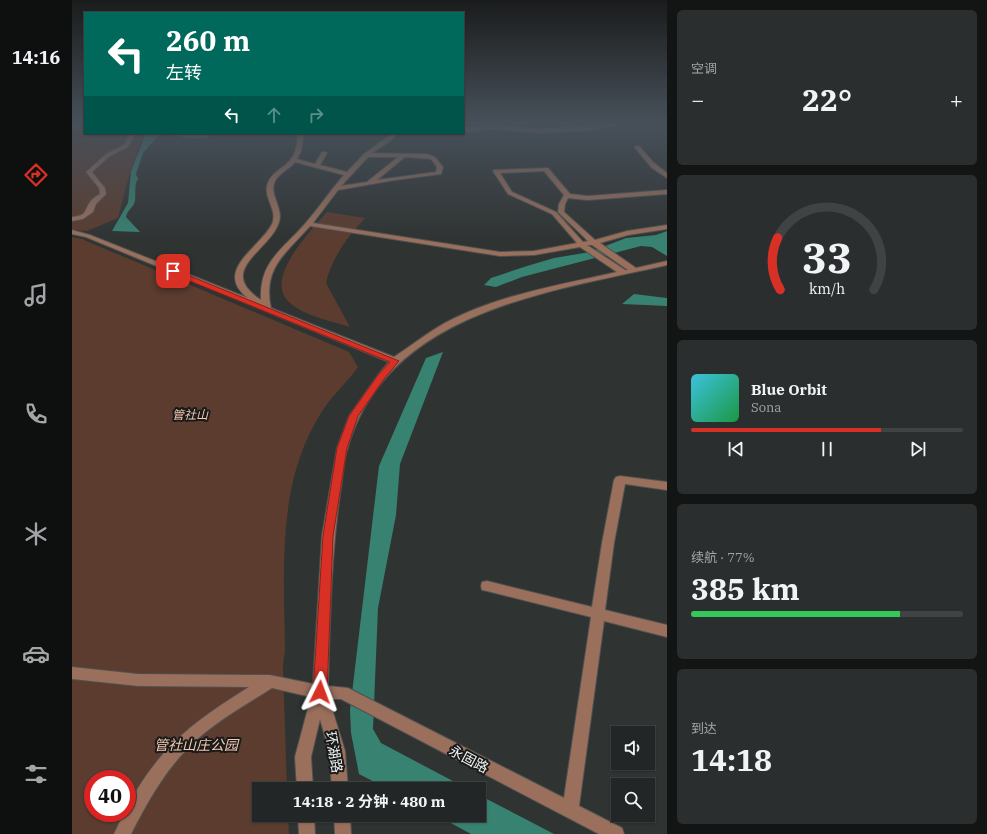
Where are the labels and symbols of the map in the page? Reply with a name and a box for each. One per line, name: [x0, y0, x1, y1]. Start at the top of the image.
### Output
pin: [156, 254, 190, 288]
park label: 管社山: [172, 407, 209, 422]
position arrow: [299, 671, 341, 713]
street label: 环湖路: [321, 730, 347, 774]
park label: 管社山庄公园: [154, 736, 240, 754]
street label: 永固路: [446, 741, 492, 777]
speed limit sign: 40: [84, 770, 136, 822]

